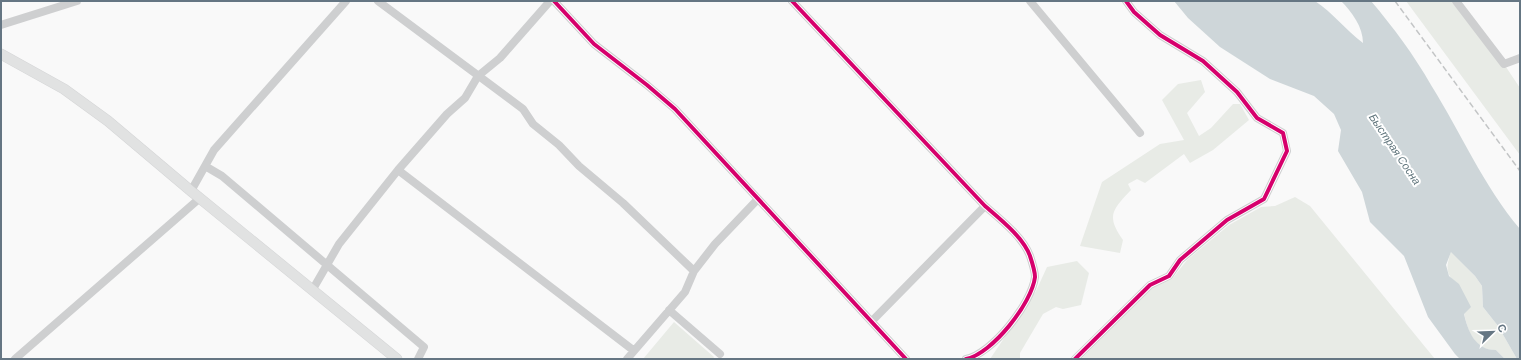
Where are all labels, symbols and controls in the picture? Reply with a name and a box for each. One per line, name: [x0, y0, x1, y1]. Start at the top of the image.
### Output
water label: Быстрая Сосна: [1366, 111, 1424, 187]
north arrow: [1473, 312, 1513, 352]
text: С: [1494, 322, 1510, 335]

